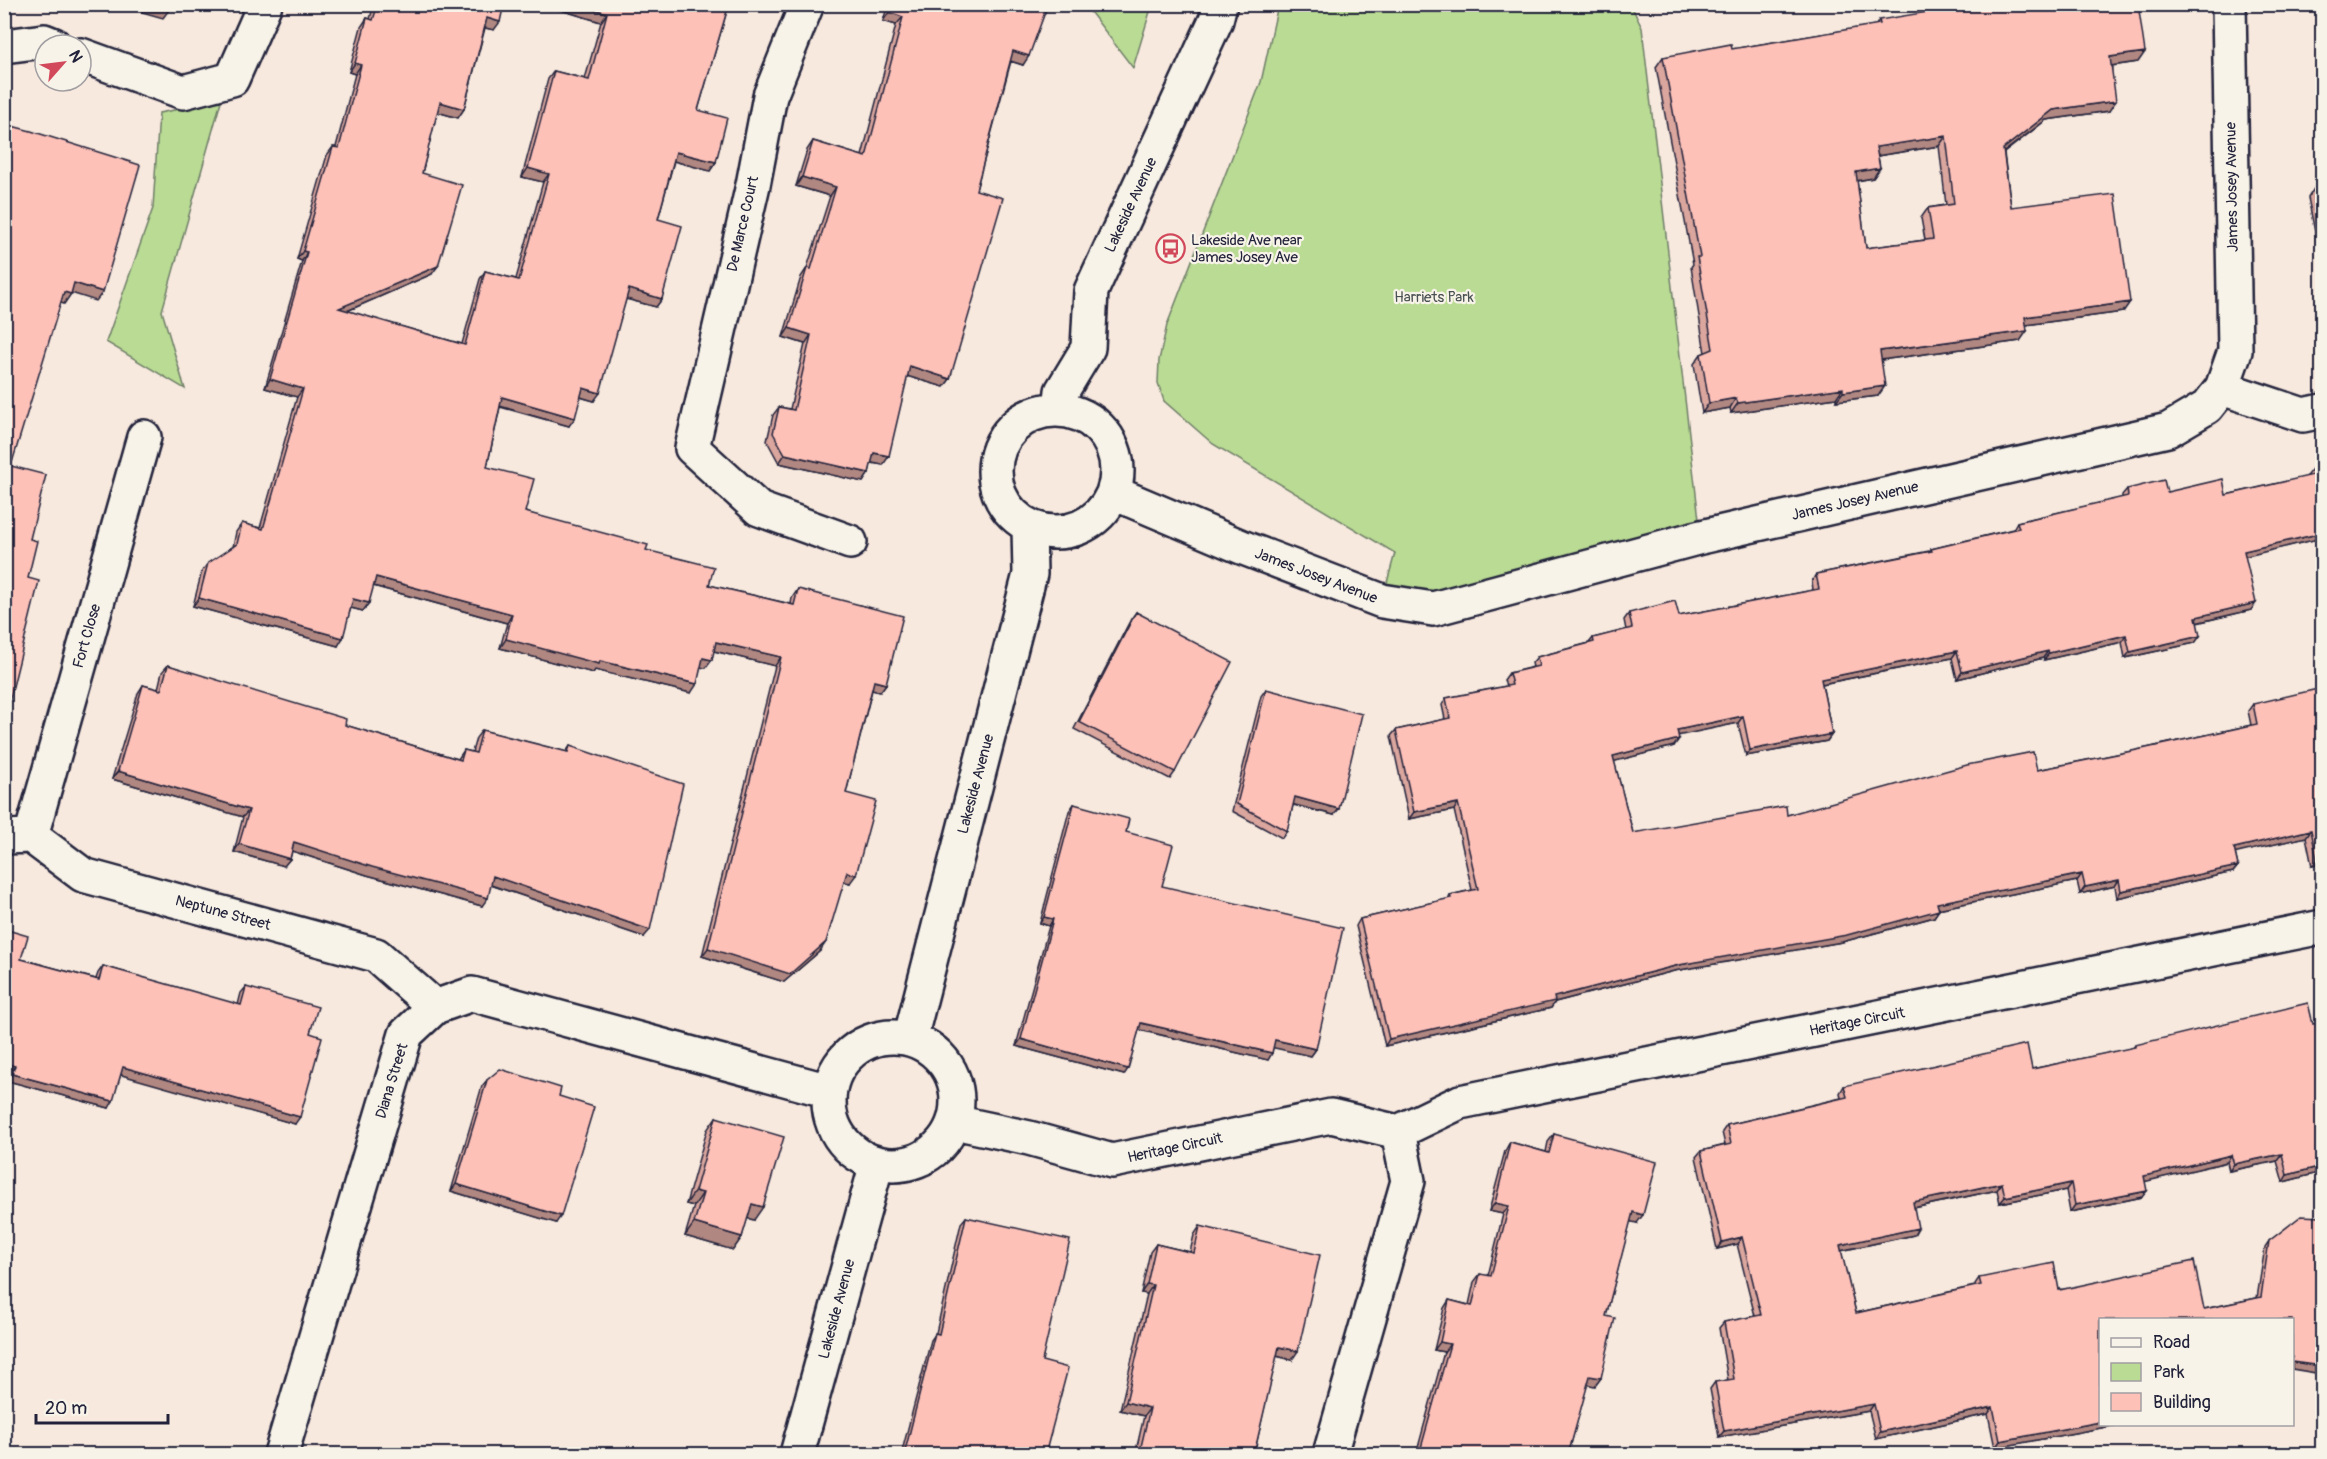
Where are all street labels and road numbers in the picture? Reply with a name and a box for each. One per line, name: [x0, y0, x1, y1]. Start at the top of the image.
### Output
street label: James Josey Avenue: [2221, 121, 2243, 252]
street label: Lakeside Avenue: [1101, 154, 1162, 256]
street label: De Marce Court: [723, 173, 763, 274]
street label: James Josey Avenue: [1790, 477, 1921, 525]
street label: James Josey Avenue: [1252, 544, 1381, 608]
street label: Fort Close: [69, 601, 105, 670]
street label: Lakeside Avenue: [954, 731, 999, 836]
street label: Neptune Street: [173, 891, 274, 935]
street label: Heritage Circuit: [1808, 1003, 1907, 1041]
street label: Diana Street: [372, 1040, 413, 1121]
street label: Heritage Circuit: [1126, 1128, 1225, 1167]
street label: Lakeside Avenue: [815, 1256, 860, 1361]

